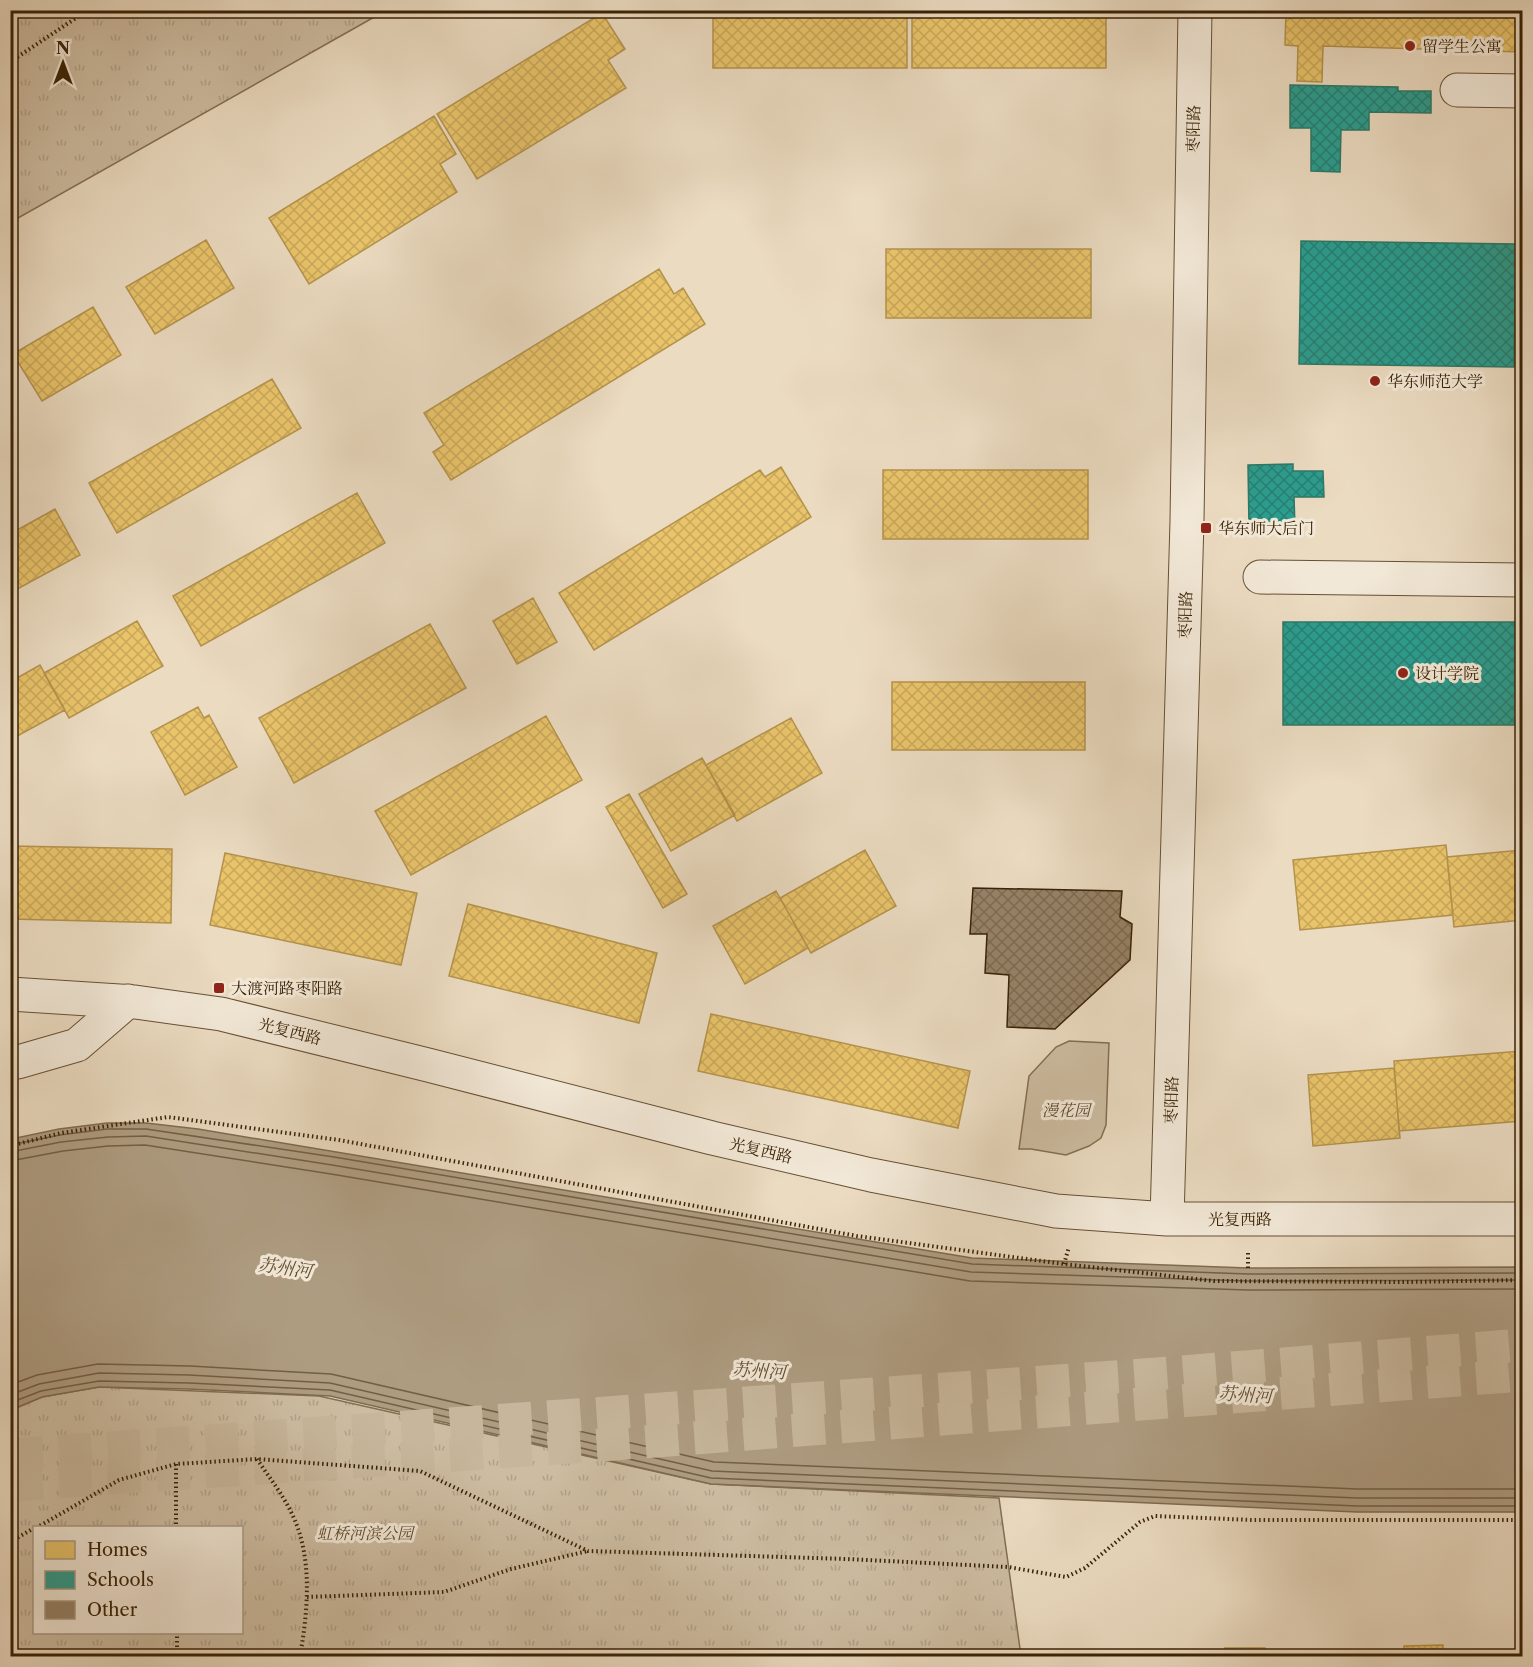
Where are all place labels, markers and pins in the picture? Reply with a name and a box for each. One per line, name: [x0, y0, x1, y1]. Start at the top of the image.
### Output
place label: 留学生公寓: [1422, 36, 1502, 56]
marker: 留学生公寓: [1403, 39, 1417, 53]
place label: 华东师范大学: [1387, 371, 1483, 391]
marker: 华东师范大学: [1368, 374, 1382, 388]
place label: 华东师大后门: [1218, 518, 1314, 538]
marker: 华东师大后门: [1199, 521, 1213, 535]
place label: 设计学院: [1415, 663, 1479, 683]
marker: 设计学院: [1396, 666, 1410, 680]
place label: 大渡河路枣阳路: [231, 978, 343, 998]
marker: 大渡河路枣阳路: [212, 981, 226, 995]

